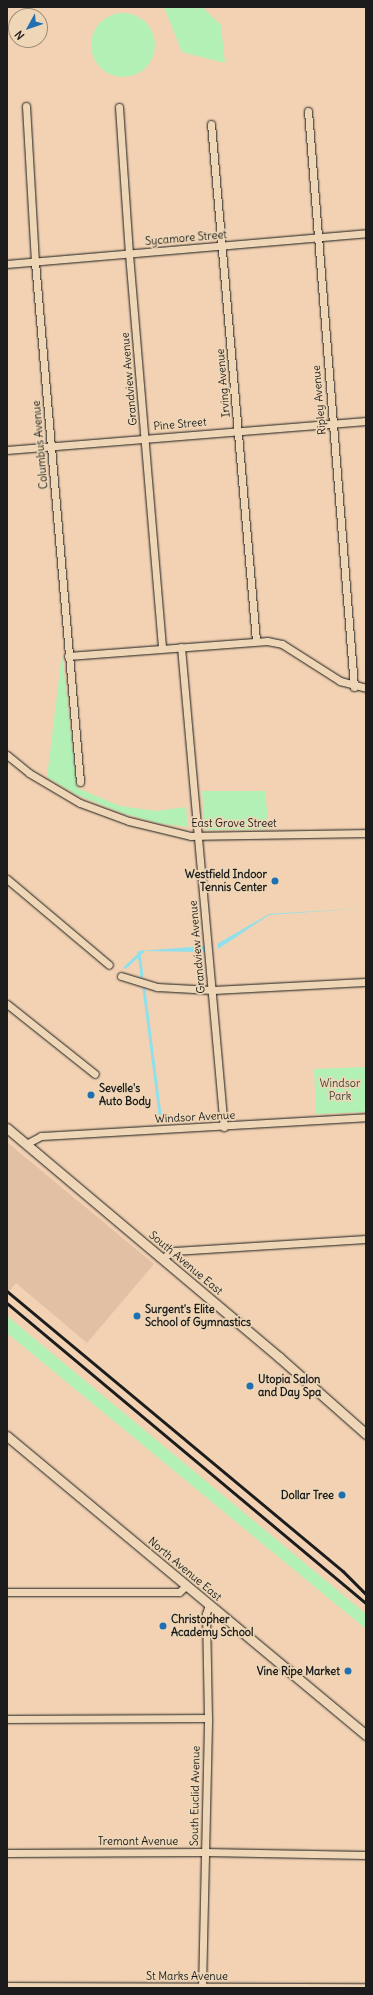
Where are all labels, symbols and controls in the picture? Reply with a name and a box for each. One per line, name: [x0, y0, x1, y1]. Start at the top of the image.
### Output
north arrow: [8, 8, 48, 48]
text: N: [12, 28, 27, 42]
street label: Sycamore Street: [145, 228, 227, 248]
street label: Grandview Avenue: [118, 332, 140, 426]
street label: Irving Avenue: [213, 348, 233, 418]
street label: Ripley Avenue: [309, 365, 329, 435]
street label: Columbus Avenue: [30, 400, 50, 490]
street label: Pine Street: [153, 415, 207, 433]
street label: East Grove Street: [191, 816, 277, 830]
place label: Westfield Indoor Tennis Center: [185, 868, 267, 894]
marker: Westfield Indoor Tennis Center: [270, 876, 280, 886]
street label: Grandview Avenue: [186, 900, 208, 994]
park label: Windsor Park: [320, 1077, 360, 1103]
place label: Sevelle's Auto Body: [99, 1082, 151, 1108]
marker: Sevelle's Auto Body: [86, 1090, 96, 1100]
street label: Windsor Avenue: [154, 1108, 236, 1126]
street label: South Avenue East: [146, 1228, 226, 1298]
place label: Surgent's Elite School of Gymnastics: [145, 1303, 251, 1329]
marker: Surgent's Elite School of Gymnastics: [132, 1311, 142, 1321]
place label: Utopia Salon and Day Spa: [258, 1373, 321, 1399]
marker: Utopia Salon and Day Spa: [245, 1381, 255, 1391]
place label: Dollar Tree: [281, 1488, 334, 1502]
marker: Dollar Tree: [337, 1490, 347, 1500]
street label: North Avenue East: [146, 1534, 224, 1604]
place label: Christopher Academy School: [171, 1613, 253, 1639]
marker: Christopher Academy School: [158, 1621, 168, 1631]
place label: Vine Ripe Market: [257, 1664, 340, 1678]
marker: Vine Ripe Market: [343, 1666, 353, 1676]
street label: South Euclid Avenue: [188, 1746, 202, 1846]
street label: Tremont Avenue: [98, 1834, 178, 1848]
street label: St Marks Avenue: [146, 1969, 228, 1983]

